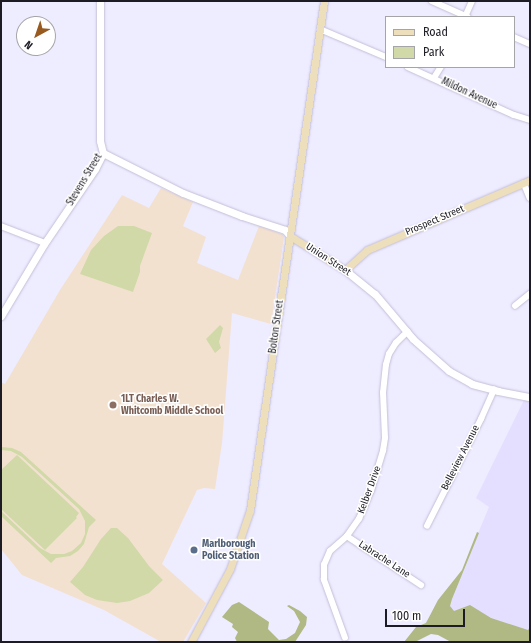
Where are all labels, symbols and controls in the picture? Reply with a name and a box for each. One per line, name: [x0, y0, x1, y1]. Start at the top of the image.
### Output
north arrow: [16, 16, 56, 56]
legend: [385, 16, 515, 68]
text: Road: [423, 25, 448, 39]
text: N: [22, 38, 35, 52]
text: Park: [423, 45, 444, 59]
street label: Mildon Avenue: [439, 76, 499, 112]
street label: Stevens Street: [65, 152, 105, 208]
street label: Prospect Street: [404, 203, 466, 239]
street label: Union Street: [303, 241, 353, 279]
street label: Bolton Street: [267, 299, 287, 355]
place label: 1LT Charles W. Whitcomb Middle School: [121, 393, 223, 416]
marker: 1LT Charles W. Whitcomb Middle School: [108, 400, 118, 410]
street label: Belleview Avenue: [439, 423, 483, 493]
street label: Kelber Drive: [356, 464, 384, 516]
place label: Marlborough Police Station: [202, 538, 259, 562]
street label: Labrache Lane: [356, 539, 412, 581]
marker: Marlborough Police Station: [189, 545, 199, 555]
scale bar: [387, 601, 467, 627]
text: 100 m: [392, 609, 421, 623]

